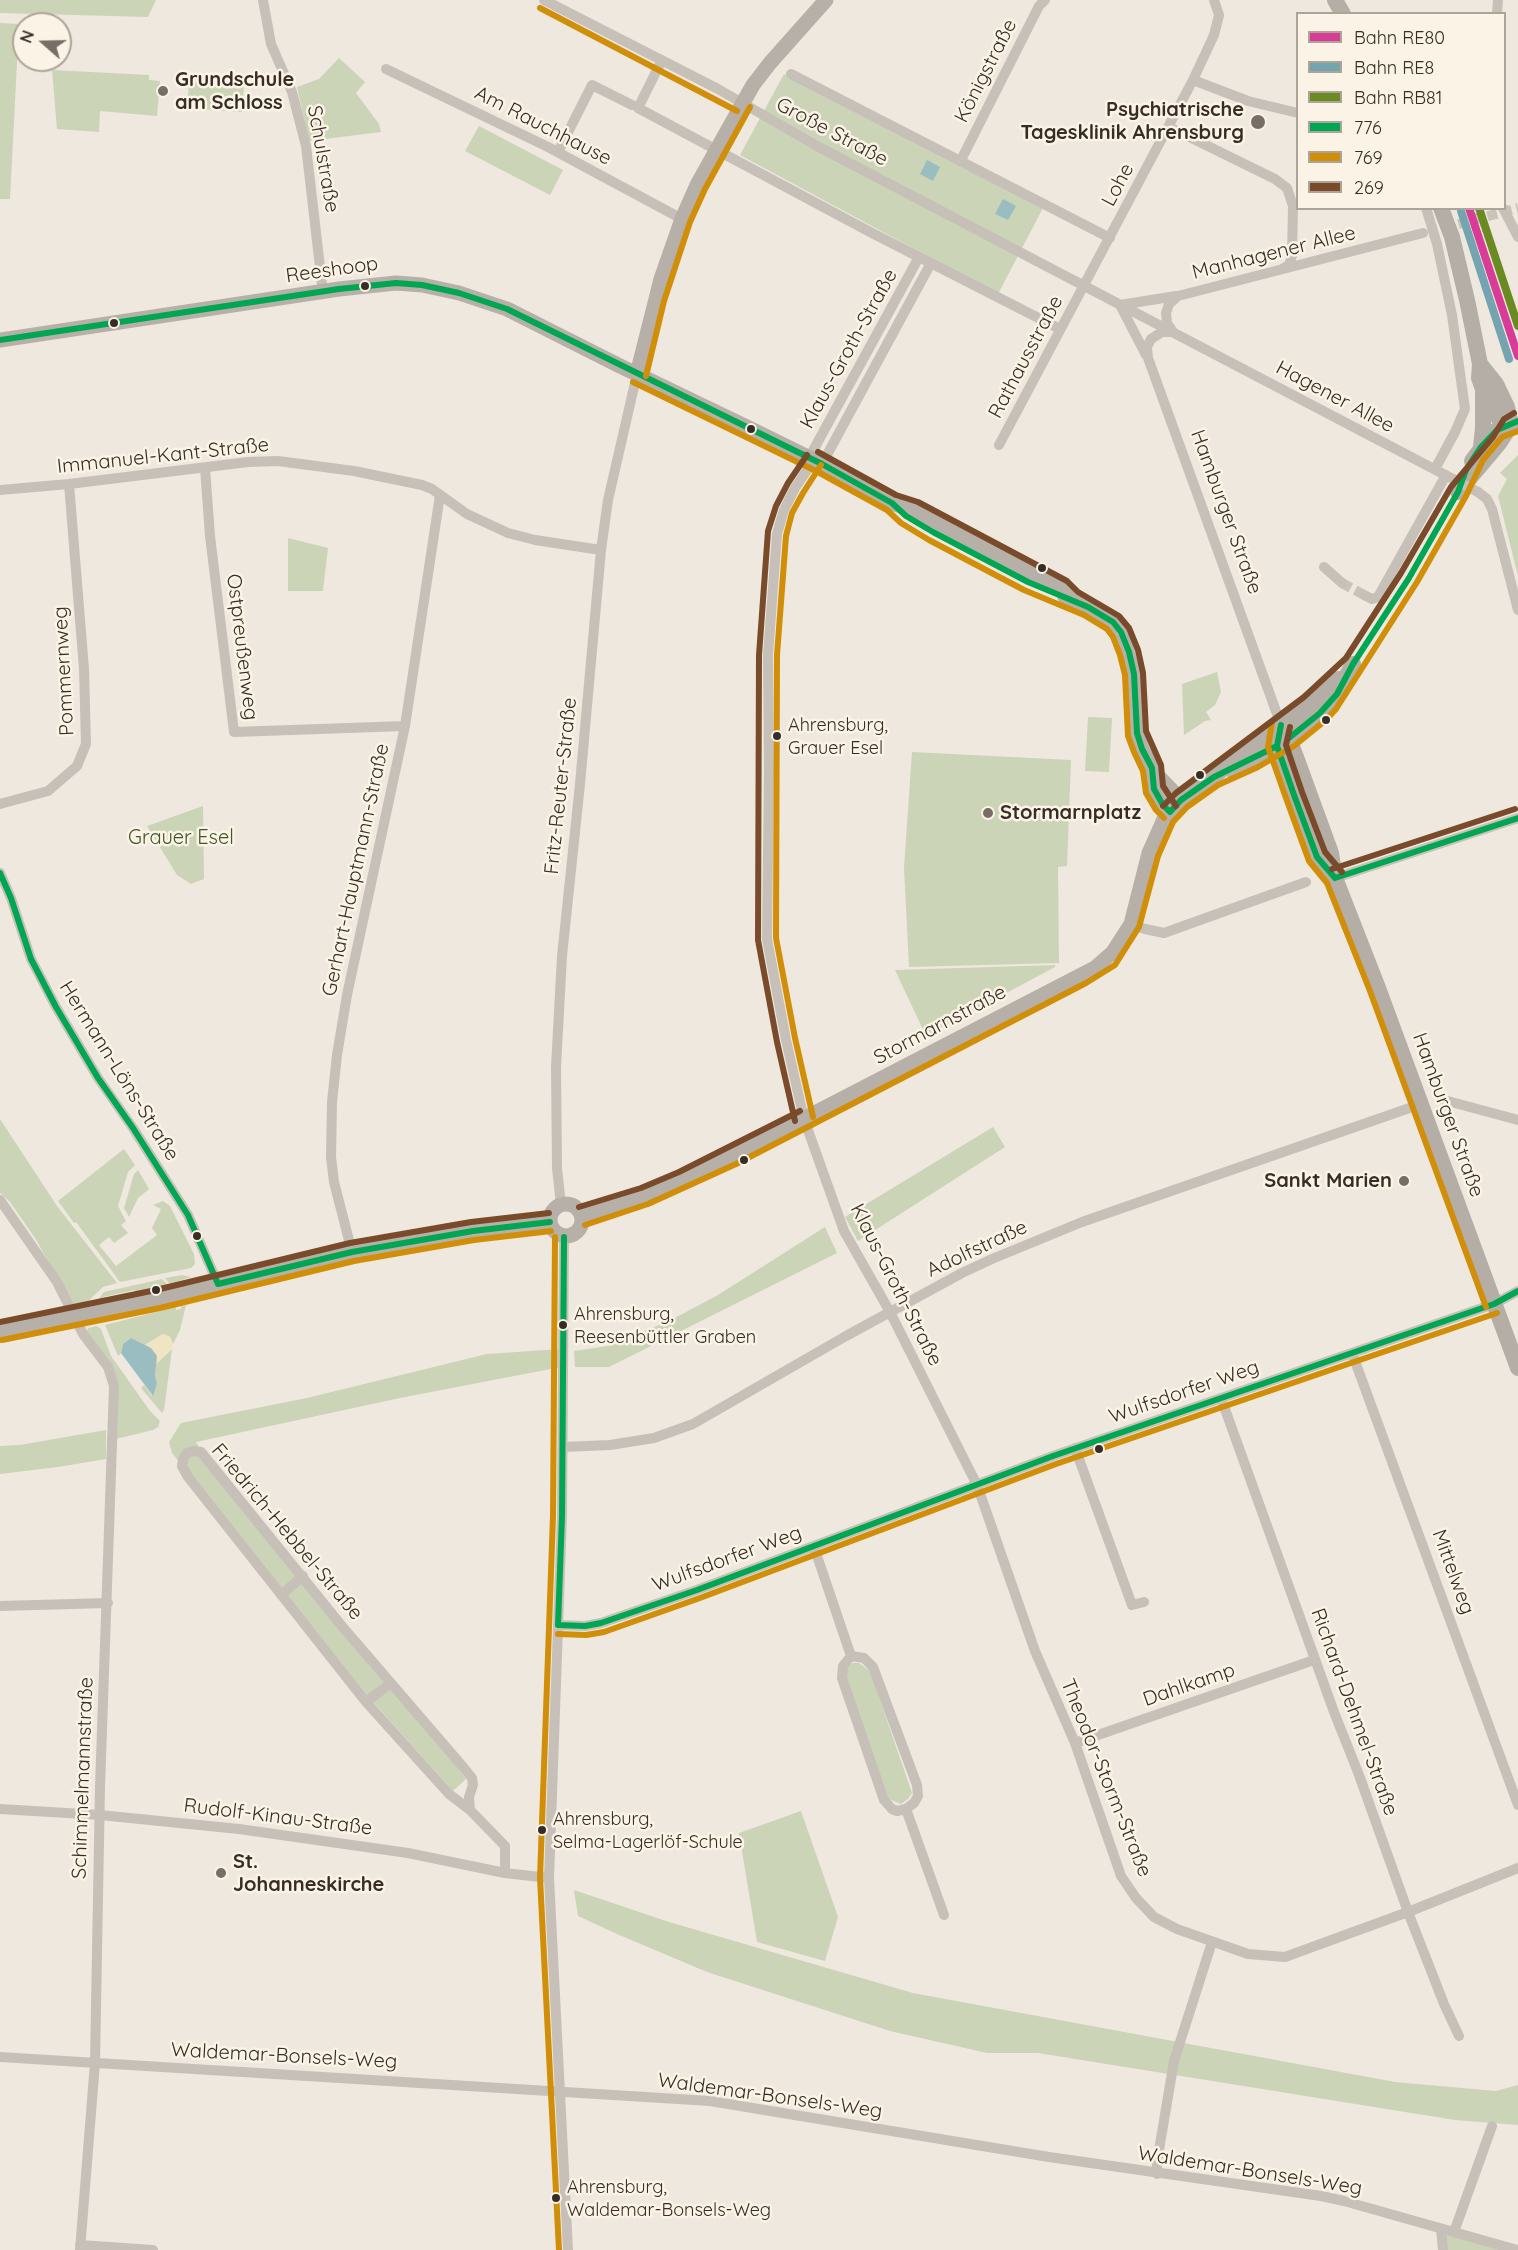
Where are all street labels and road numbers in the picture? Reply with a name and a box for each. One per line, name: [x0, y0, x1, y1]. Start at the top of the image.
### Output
street label: Königstraße: [950, 15, 1022, 127]
street label: Am Rauchhause: [471, 81, 615, 171]
street label: Große Straße: [772, 92, 892, 172]
street label: Schulstraße: [302, 104, 344, 214]
street label: Lohe: [1097, 159, 1139, 211]
street label: Manhagener Allee: [1190, 221, 1358, 285]
street label: Reeshoop: [284, 252, 380, 288]
street label: Klaus-Groth-Straße: [795, 265, 903, 433]
street label: Rathausstraße: [984, 292, 1068, 422]
street label: Hagener Allee: [1272, 356, 1398, 438]
street label: Hamburger Straße: [1185, 427, 1267, 597]
street label: Immanuel-Kant-Straße: [56, 433, 270, 479]
street label: Ostpreußenweg: [221, 572, 263, 722]
street label: Pommernweg: [49, 606, 79, 736]
street label: Fritz-Reuter-Straße: [540, 696, 582, 876]
street label: Gerhart-Hauptmann-Straße: [317, 742, 395, 998]
street label: Hermann-Löns-Straße: [54, 977, 184, 1165]
street label: Stormarnstraße: [870, 980, 1010, 1070]
street label: Hamburger Straße: [1407, 1030, 1489, 1200]
street label: Klaus-Groth-Straße: [845, 1200, 947, 1370]
street label: Adolfstraße: [923, 1215, 1031, 1283]
street label: Wulfsdorfer Weg: [1106, 1355, 1262, 1429]
street label: Friedrich-Hebbel-Straße: [206, 1439, 368, 1625]
street label: Wulfsdorfer Weg: [649, 1521, 805, 1597]
street label: Mittelweg: [1427, 1526, 1479, 1618]
street label: Richard-Dehmel-Straße: [1305, 1605, 1403, 1819]
street label: Dahlkamp: [1140, 1658, 1238, 1712]
street label: Theodor-Storm-Straße: [1055, 1676, 1157, 1880]
street label: Schimmelmannstraße: [67, 1677, 99, 1879]
street label: Rudolf-Kinau-Straße: [182, 1794, 374, 1840]
street label: Waldemar-Bonsels-Weg: [170, 2038, 398, 2074]
street label: Waldemar-Bonsels-Weg: [656, 2068, 884, 2124]
street label: Waldemar-Bonsels-Weg: [1136, 2141, 1364, 2201]

